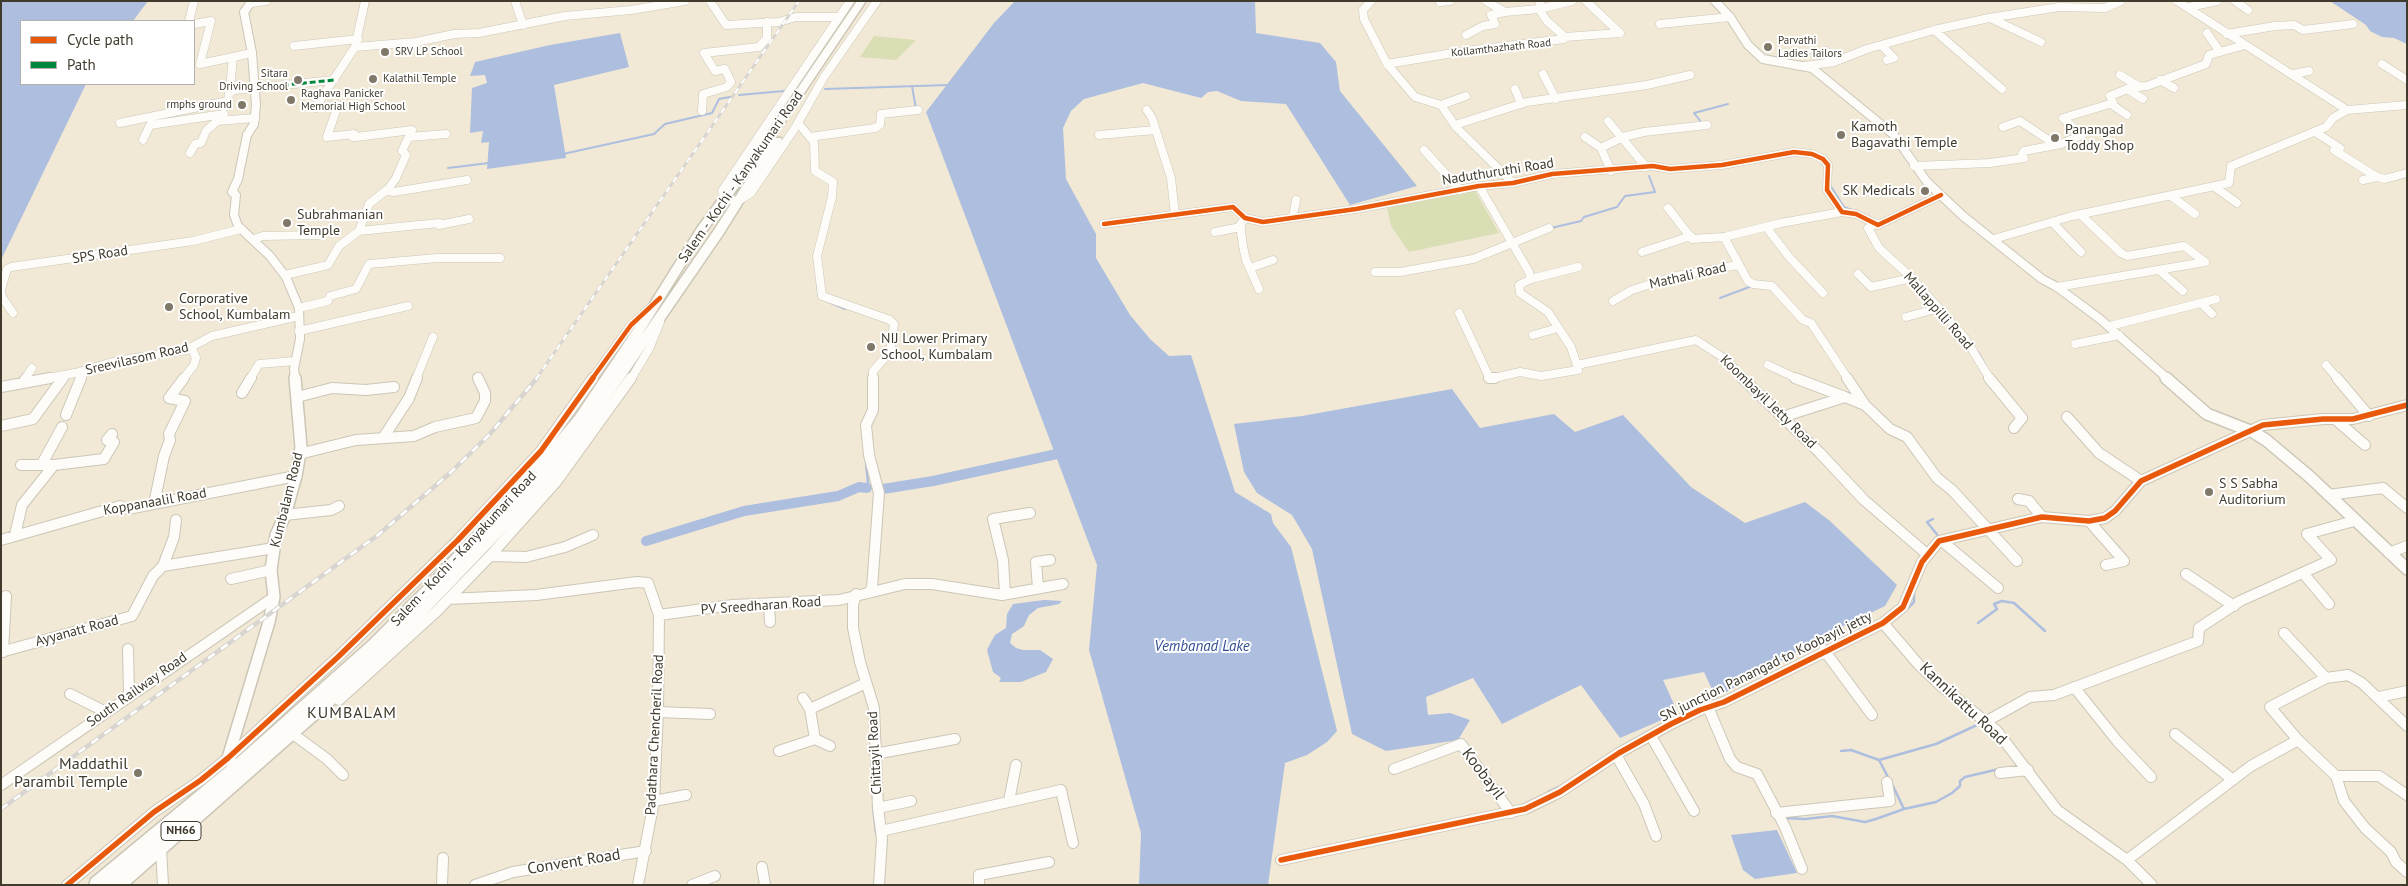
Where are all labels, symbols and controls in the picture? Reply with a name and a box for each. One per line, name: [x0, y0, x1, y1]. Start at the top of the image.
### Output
legend: [20, 20, 195, 85]
text: Cycle path: [67, 30, 133, 49]
place label: Parvathi Ladies Tailors: [1778, 34, 1842, 60]
street label: Kollamthazhath Road: [1450, 36, 1552, 60]
marker: Parvathi Ladies Tailors: [1762, 41, 1774, 53]
place label: SRV LP School: [395, 45, 463, 59]
marker: SRV LP School: [379, 46, 391, 58]
text: Path: [67, 55, 96, 74]
place label: Sitara Driving School: [219, 67, 288, 93]
place label: Kalathil Temple: [383, 72, 456, 86]
marker: Kalathil Temple: [367, 73, 379, 85]
marker: Sitara Driving School: [292, 74, 304, 86]
place label: Raghava Panicker Memorial High School: [301, 87, 405, 113]
street label: Salem - Kochi - Kanyakumari Road: [675, 88, 807, 266]
marker: Raghava Panicker Memorial High School: [285, 94, 297, 106]
place label: rmphs ground: [166, 98, 232, 112]
marker: rmphs ground: [236, 99, 248, 111]
place label: Kamoth Bagavathi Temple: [1851, 119, 1957, 152]
place label: Panangad Toddy Shop: [2065, 122, 2134, 154]
marker: Kamoth Bagavathi Temple: [1835, 129, 1847, 141]
marker: Panangad Toddy Shop: [2049, 132, 2061, 144]
street label: Naduthuruthi Road: [1441, 155, 1555, 189]
place label: SK Medicals: [1843, 183, 1915, 199]
marker: SK Medicals: [1919, 185, 1931, 197]
place label: Subrahmanian Temple: [297, 207, 383, 240]
marker: Subrahmanian Temple: [281, 217, 293, 229]
street label: SPS Road: [71, 242, 129, 268]
street label: Mathali Road: [1648, 259, 1728, 293]
street label: Mallappilli Road: [1900, 269, 1976, 353]
place label: Corporative School, Kumbalam: [179, 291, 290, 324]
marker: Corporative School, Kumbalam: [163, 301, 175, 313]
place label: NIJ Lower Primary School, Kumbalam: [881, 331, 992, 364]
street label: Sreevilasom Road: [84, 339, 190, 379]
marker: NIJ Lower Primary School, Kumbalam: [865, 341, 877, 353]
street label: Koombayil Jetty Road: [1716, 352, 1820, 452]
street label: Kumbalam Road: [267, 451, 307, 549]
street label: Salem - Kochi - Kanyakumari Road: [388, 468, 540, 630]
place label: S S Sabha Auditorium: [2219, 476, 2286, 508]
street label: Koppanaalil Road: [102, 485, 208, 519]
marker: S S Sabha Auditorium: [2203, 486, 2215, 498]
street label: PV Sreedharan Road: [700, 593, 822, 619]
street label: SN junction Panangad to Koobayil jetty: [1657, 608, 1875, 726]
street label: Ayyanatt Road: [34, 612, 120, 650]
water label: Vembanad Lake: [1154, 638, 1250, 656]
street label: South Railway Road: [84, 649, 190, 731]
street label: Padathara Chencheril Road: [642, 654, 668, 816]
street label: Kannikattu Road: [1915, 659, 2011, 749]
district label: KUMBALAM: [306, 703, 398, 723]
street label: Chittayil Road: [864, 711, 886, 795]
street label: Koobayil: [1458, 745, 1508, 803]
place label: Maddathil Parambil Temple: [14, 754, 128, 792]
marker: Maddathil Parambil Temple: [132, 767, 144, 779]
road number: NH66: [161, 821, 201, 840]
street label: Convent Road: [526, 845, 622, 879]

